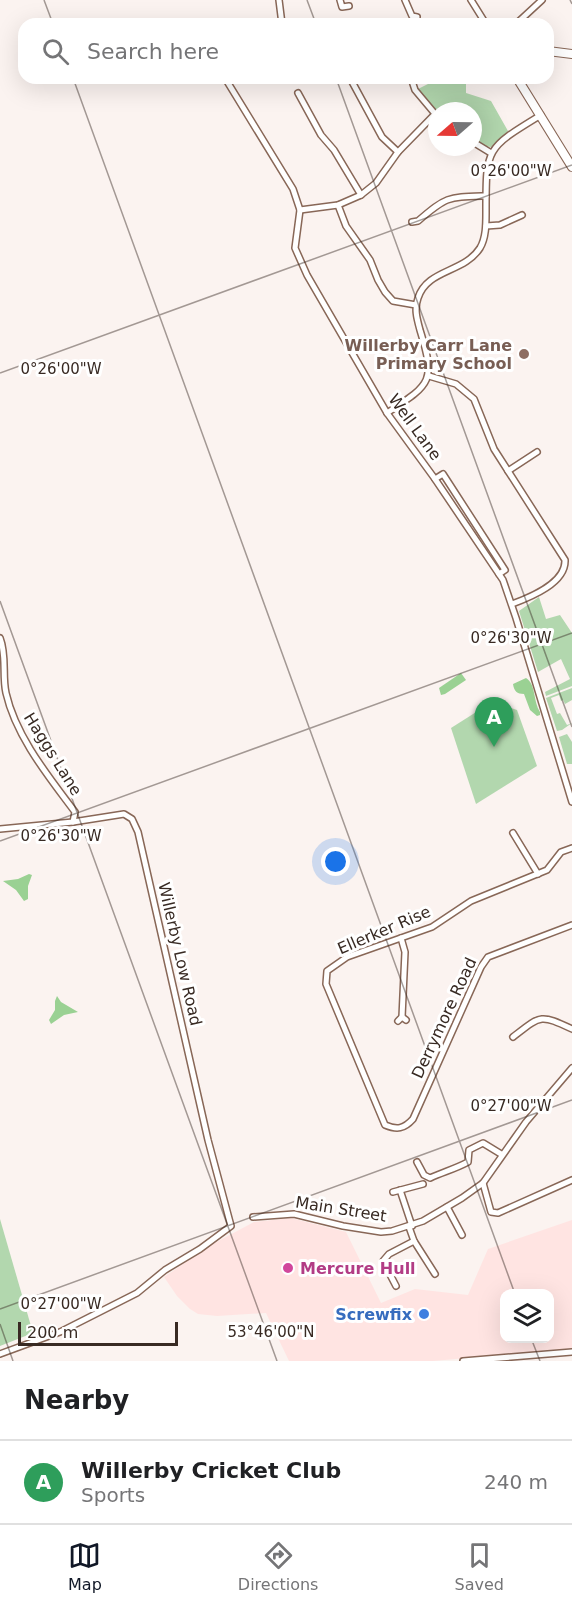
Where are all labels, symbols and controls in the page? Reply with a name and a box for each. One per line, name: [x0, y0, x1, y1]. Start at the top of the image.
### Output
search box: [18, 18, 554, 84]
icon: search: [39, 35, 72, 68]
text: Search here: [87, 39, 219, 64]
north arrow: [428, 102, 482, 156]
text: 0°26'00"W: [470, 162, 552, 180]
place label: Willerby Carr Lane Primary School: [345, 336, 512, 373]
marker: Willerby Carr Lane Primary School: [517, 347, 531, 361]
text: 0°26'00"W: [20, 360, 102, 378]
street label: Well Lane: [385, 390, 445, 464]
text: 0°26'30"W: [470, 629, 552, 647]
pin: A: [474, 698, 514, 747]
street label: Haggs Lane: [20, 709, 86, 799]
text: 0°26'30"W: [20, 827, 102, 845]
your location: [321, 847, 350, 876]
street label: Willerby Low Road: [154, 880, 206, 1028]
street label: Ellerker Rise: [335, 902, 433, 958]
street label: Derrymore Road: [408, 955, 480, 1081]
text: 0°27'00"W: [470, 1097, 552, 1115]
street label: Main Street: [294, 1192, 388, 1226]
place label: Mercure Hull: [300, 1259, 416, 1278]
marker: Mercure Hull: [281, 1261, 295, 1275]
map controls: [500, 1289, 554, 1343]
button: layers: [500, 1289, 554, 1343]
text: 0°27'00"W: [20, 1295, 102, 1313]
place label: Screwfix: [335, 1305, 413, 1324]
marker: Screwfix: [417, 1307, 431, 1321]
scale bar: [18, 1319, 178, 1346]
text: 200 m: [27, 1323, 78, 1342]
text: 53°46'00"N: [227, 1323, 315, 1341]
text: Nearby: [24, 1385, 129, 1415]
text: Willerby Cricket Club: [81, 1458, 341, 1483]
text: A: [36, 1470, 51, 1494]
text: 240 m: [484, 1470, 548, 1494]
text: Sports: [81, 1483, 145, 1507]
tab: Map: [68, 1539, 102, 1594]
tab: Directions: [238, 1539, 318, 1594]
tab: Saved: [455, 1539, 504, 1594]

